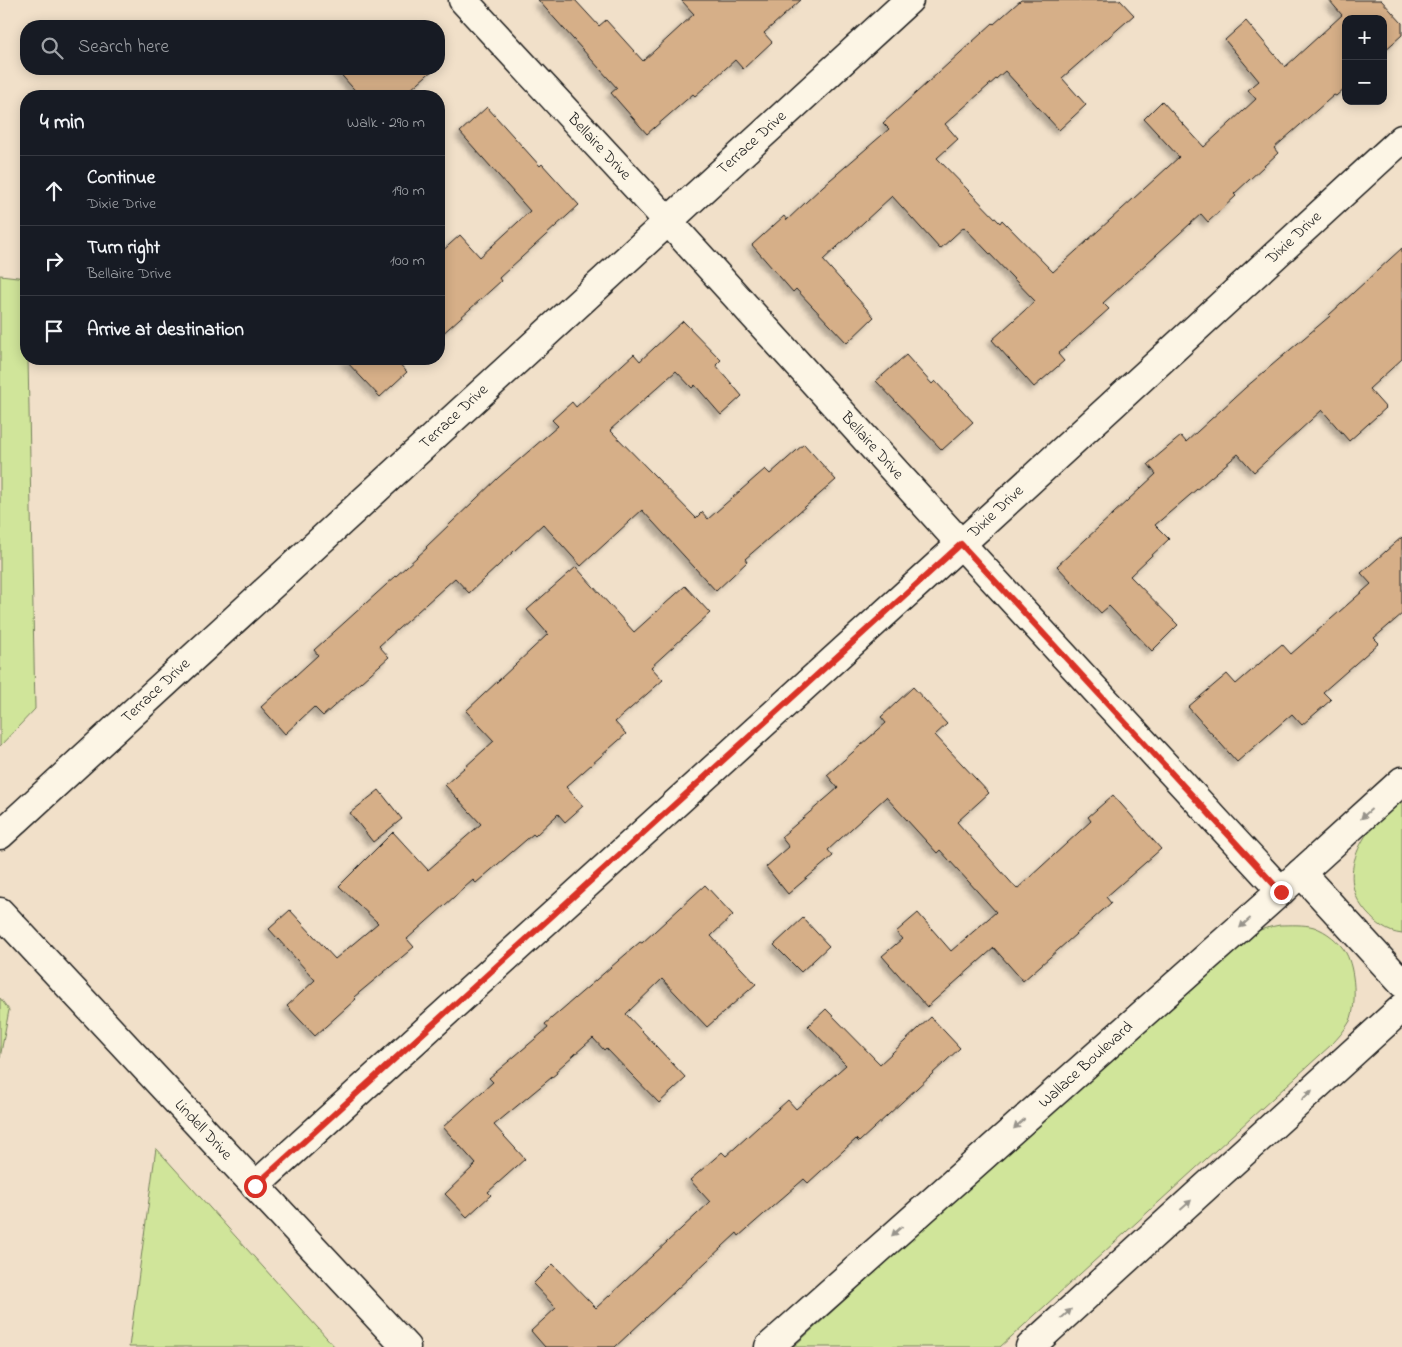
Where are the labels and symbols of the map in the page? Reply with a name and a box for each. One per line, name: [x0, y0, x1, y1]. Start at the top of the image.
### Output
street label: Terrace Drive: [712, 105, 793, 181]
street label: Bellaire Drive: [561, 107, 637, 187]
street label: Dixie Drive: [1260, 205, 1328, 271]
street label: Terrace Drive: [414, 378, 494, 455]
street label: Bellaire Drive: [834, 406, 910, 486]
street label: Dixie Drive: [962, 479, 1030, 545]
street label: Terrace Drive: [116, 652, 196, 729]
one-way arrow: [1360, 808, 1372, 820]
route end: [1270, 881, 1293, 904]
one-way arrow: [1240, 917, 1252, 929]
street label: Wallace Boulevard: [1033, 1016, 1139, 1114]
one-way arrow: [1300, 1089, 1312, 1101]
street label: Lindell Drive: [168, 1094, 238, 1166]
one-way arrow: [1013, 1118, 1025, 1129]
route start: [244, 1175, 267, 1198]
one-way arrow: [1180, 1199, 1192, 1211]
one-way arrow: [891, 1226, 904, 1237]
one-way arrow: [1060, 1308, 1072, 1320]

